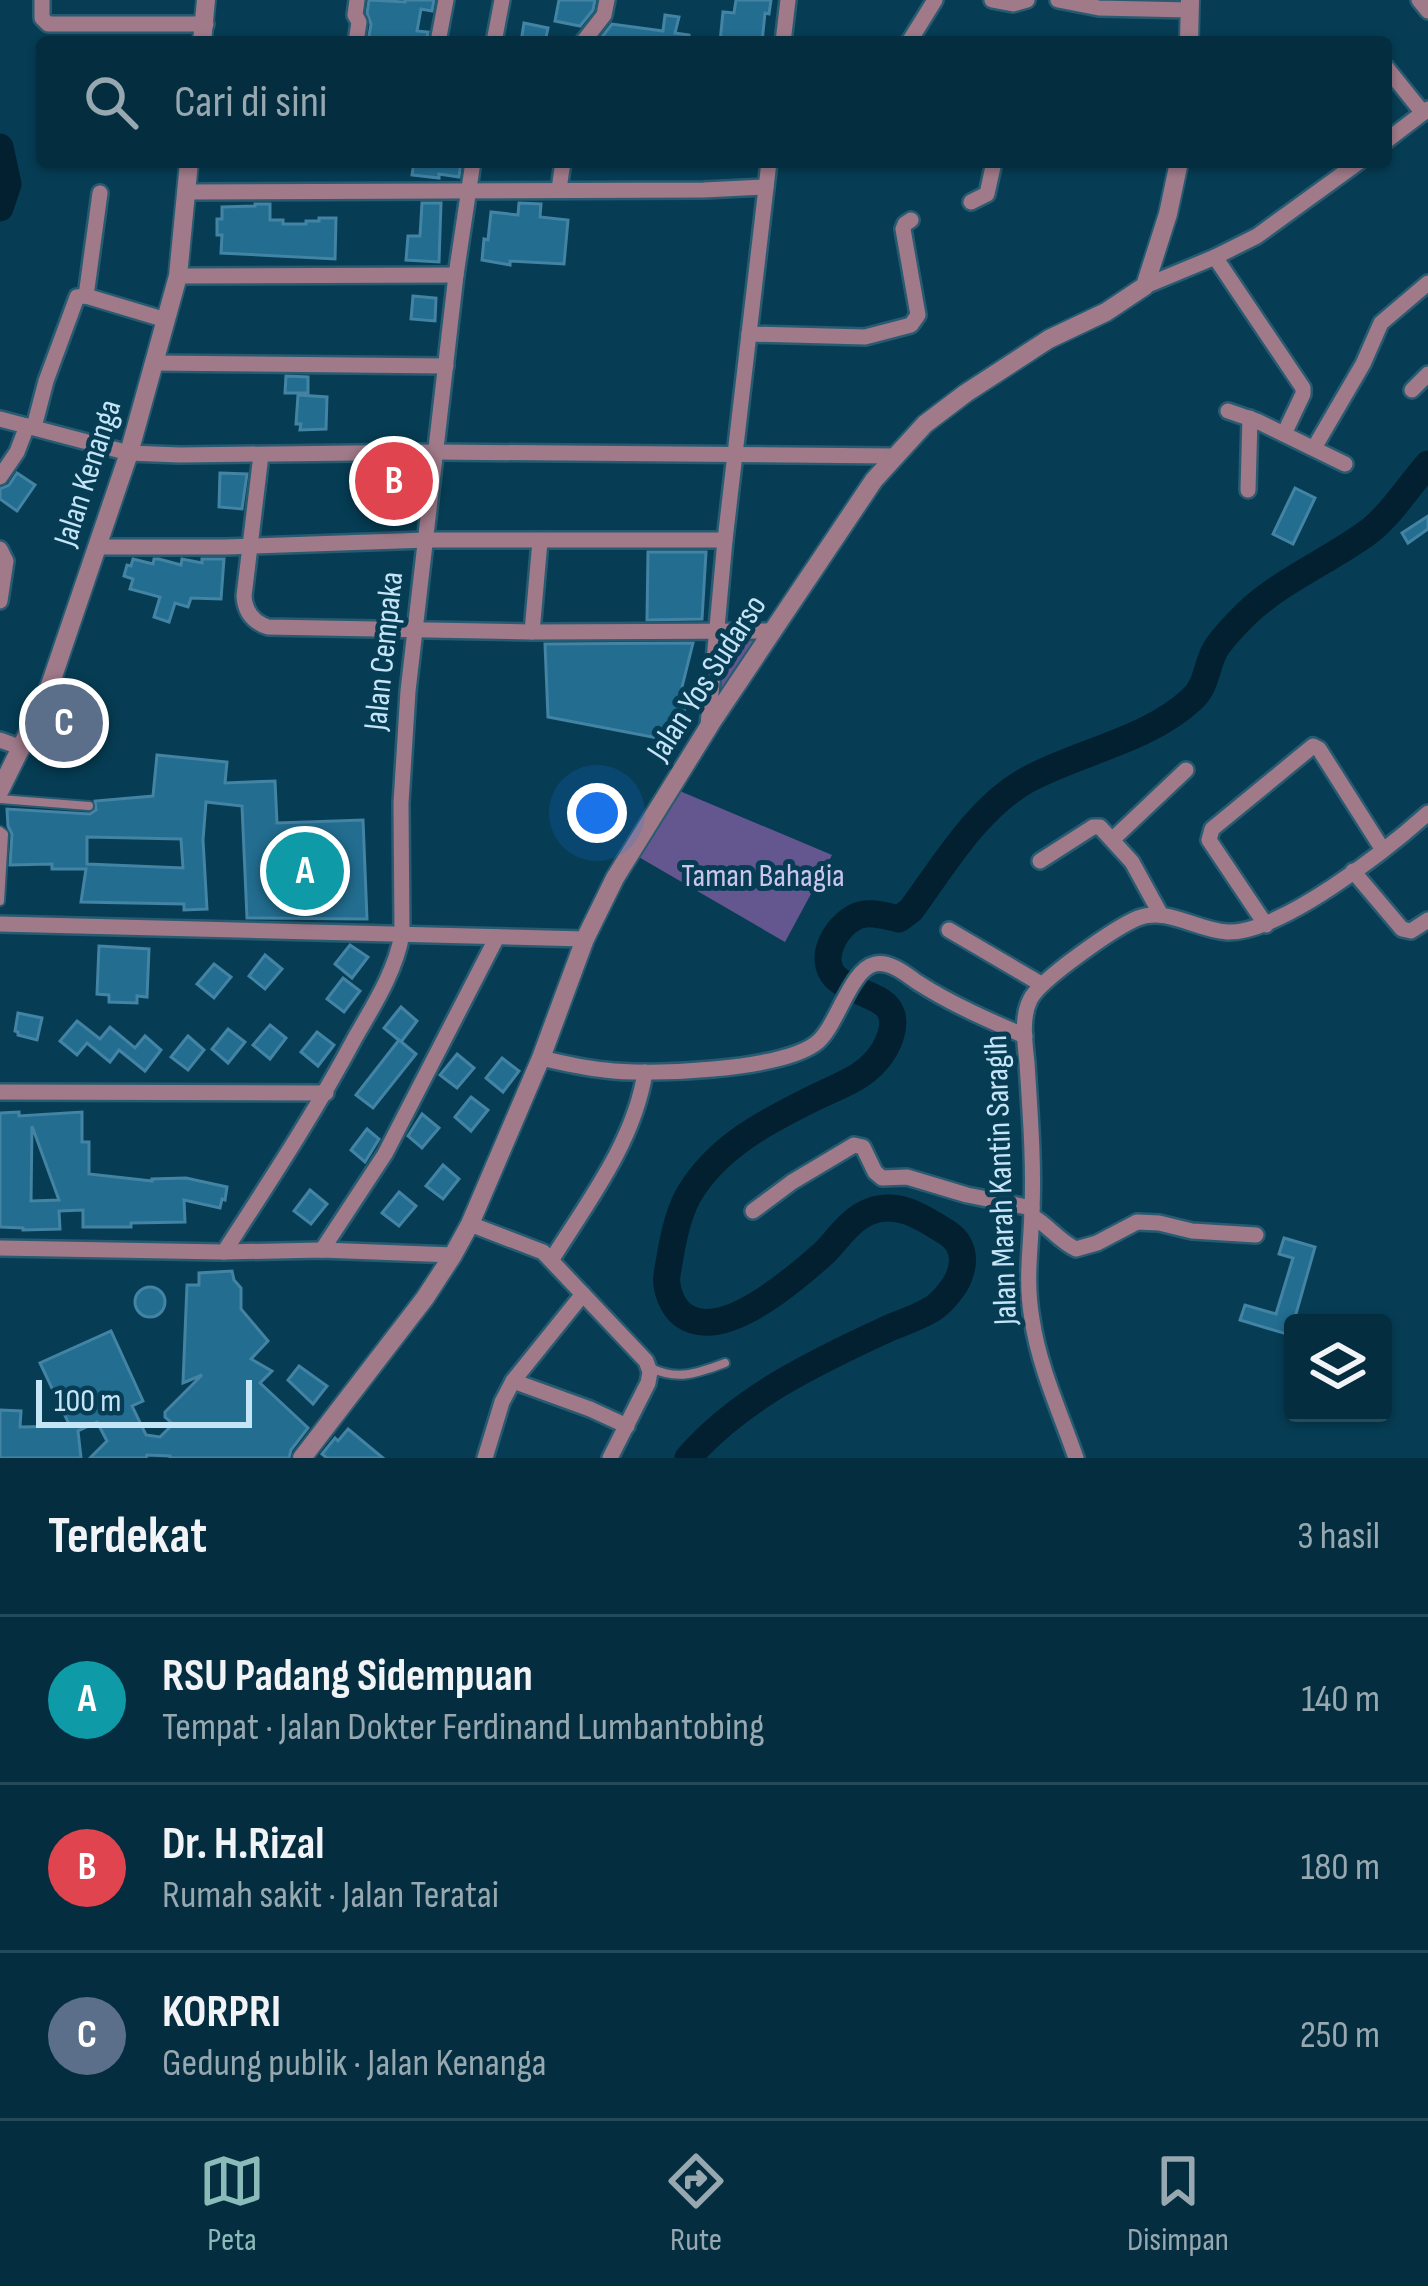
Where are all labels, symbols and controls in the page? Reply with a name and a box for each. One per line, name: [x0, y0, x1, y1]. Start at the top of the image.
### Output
search box: [36, 36, 1392, 168]
icon: search: [78, 69, 144, 135]
text: Cari di sini: [174, 75, 327, 130]
street label: Jalan Kenanga: [45, 395, 130, 552]
pin: B: [355, 436, 433, 526]
street label: Jalan Cempaka: [356, 570, 412, 733]
street label: Jalan Yos Sudarso: [638, 588, 775, 769]
pin: C: [25, 678, 103, 768]
your location: [567, 783, 627, 843]
pin: A: [266, 826, 344, 916]
park label: Taman Bahagia: [681, 856, 845, 896]
street label: Jalan Marah Kantin Saragih: [976, 1034, 1026, 1327]
map controls: [1284, 1314, 1392, 1422]
button: layers: [1284, 1314, 1392, 1422]
scale bar: [36, 1374, 252, 1427]
text: 100 m: [54, 1381, 121, 1421]
text: Terdekat: [48, 1506, 207, 1567]
text: 3 hasil: [1297, 1513, 1380, 1560]
text: RSU Padang Sidempuan: [162, 1649, 533, 1704]
text: A: [78, 1676, 96, 1723]
text: 140 m: [1301, 1676, 1380, 1723]
text: Tempat · Jalan Dokter Ferdinand Lumbantobing: [162, 1704, 765, 1751]
text: Dr. H.Rizal: [162, 1817, 324, 1872]
text: B: [78, 1844, 96, 1891]
text: 180 m: [1301, 1844, 1380, 1891]
text: Rumah sakit · Jalan Teratai: [162, 1872, 499, 1919]
text: KORPRI: [162, 1985, 281, 2040]
text: C: [77, 2012, 97, 2059]
text: 250 m: [1300, 2012, 1380, 2059]
text: Gedung publik · Jalan Kenanga: [162, 2040, 547, 2087]
tab: Peta: [199, 2148, 265, 2260]
tab: Rute: [663, 2148, 729, 2260]
tab: Disimpan: [1127, 2148, 1229, 2260]

